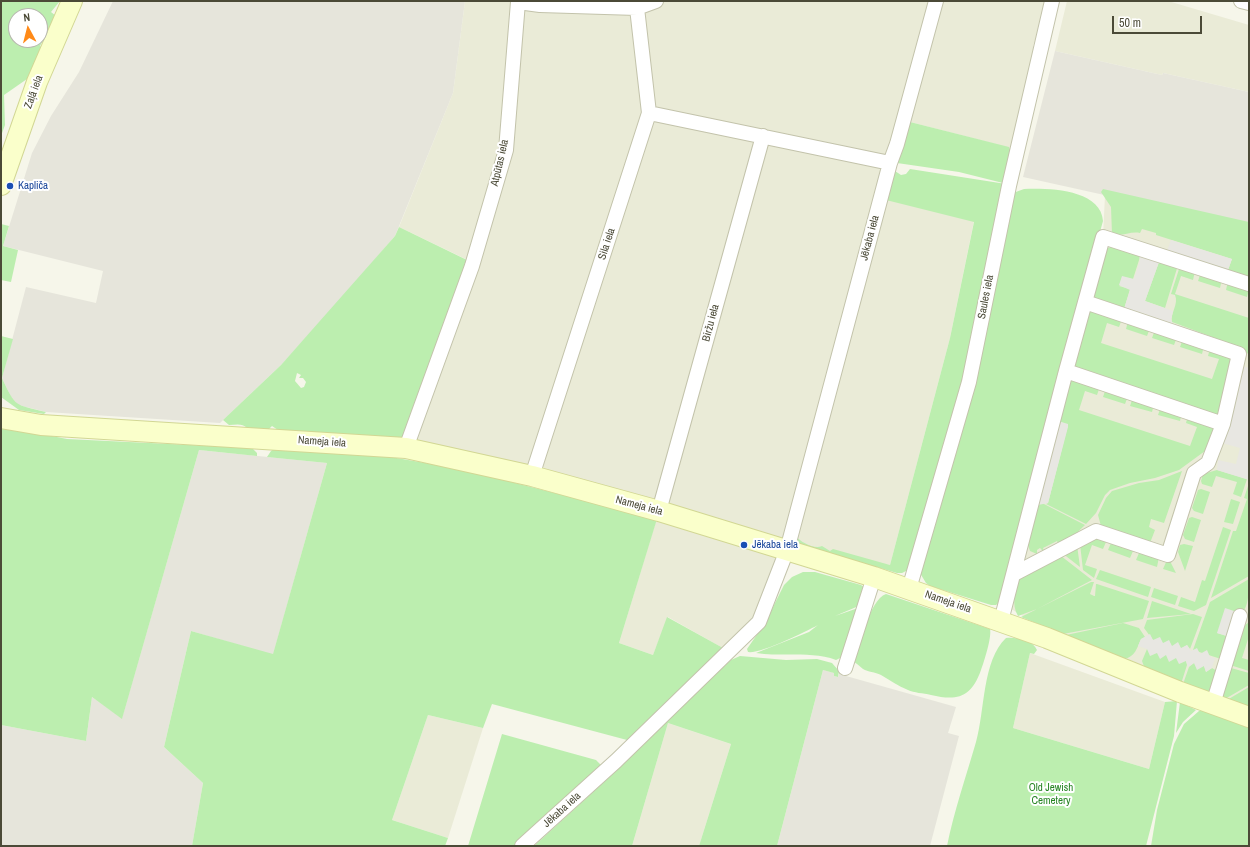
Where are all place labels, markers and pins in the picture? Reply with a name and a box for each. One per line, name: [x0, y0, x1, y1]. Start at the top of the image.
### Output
place label: Kapliča: [18, 179, 48, 193]
marker: Kapliča: [5, 181, 15, 191]
place label: Jēkaba iela: [752, 538, 798, 552]
marker: Jēkaba iela: [739, 540, 749, 550]

